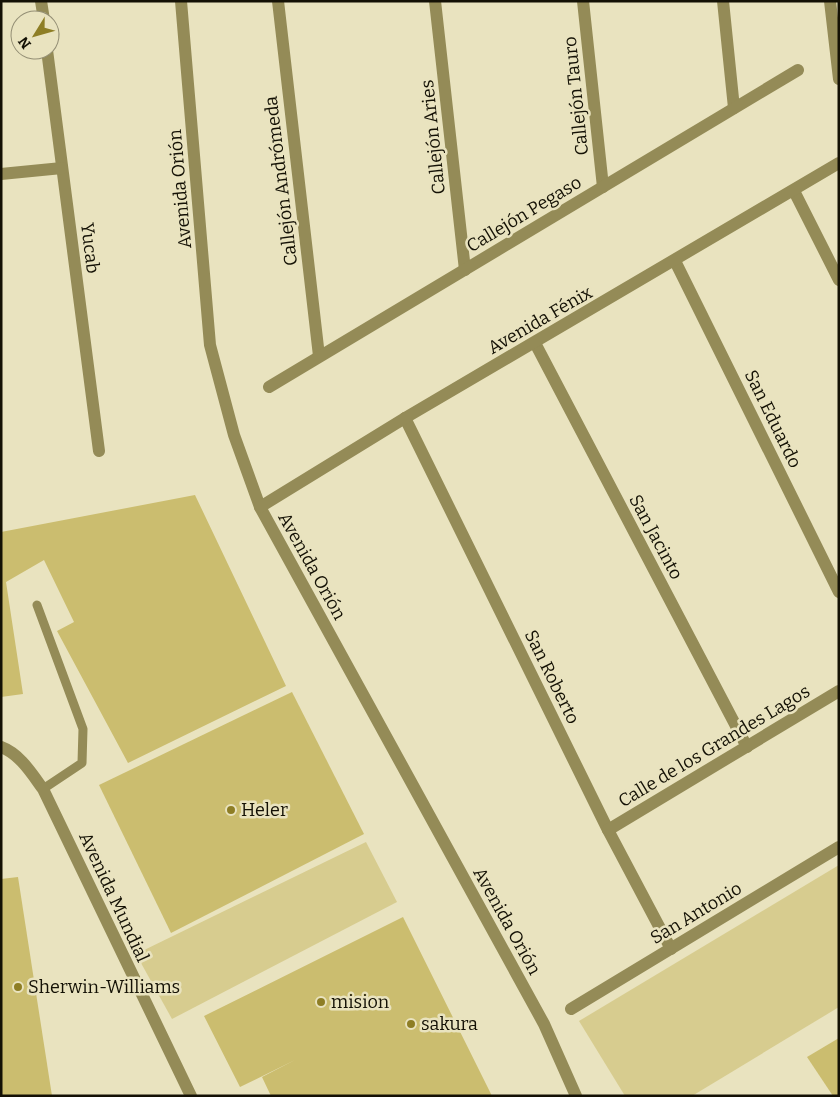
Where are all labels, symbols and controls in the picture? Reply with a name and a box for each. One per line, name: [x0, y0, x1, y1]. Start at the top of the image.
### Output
north arrow: [10, 10, 60, 60]
text: N: [15, 33, 35, 52]
street label: Callejón Tauro: [559, 35, 593, 157]
street label: Callejón Aries: [416, 79, 450, 195]
street label: Callejón Andrómeda: [260, 95, 302, 267]
street label: Avenida Orión: [164, 128, 196, 249]
street label: Callejón Pegaso: [463, 171, 585, 257]
street label: Yucab: [76, 221, 104, 275]
street label: Avenida Fénix: [484, 281, 596, 359]
street label: San Eduardo: [740, 366, 806, 472]
street label: San Jacinto: [624, 491, 688, 583]
street label: Avenida Orión: [273, 508, 351, 624]
street label: San Roberto: [520, 626, 584, 728]
street label: Calle de los Grandes Lagos: [614, 680, 814, 812]
place label: Heler: [241, 799, 288, 821]
marker: Heler: [225, 804, 237, 816]
street label: Avenida Mundial: [74, 828, 154, 966]
street label: Avenida Orión: [468, 863, 546, 979]
street label: San Antonio: [646, 877, 746, 949]
place label: Sherwin-Williams: [28, 976, 180, 998]
marker: Sherwin-Williams: [12, 981, 24, 993]
place label: mision: [331, 991, 390, 1013]
marker: mision: [315, 996, 327, 1008]
place label: sakura: [421, 1013, 478, 1035]
marker: sakura: [405, 1018, 417, 1030]

